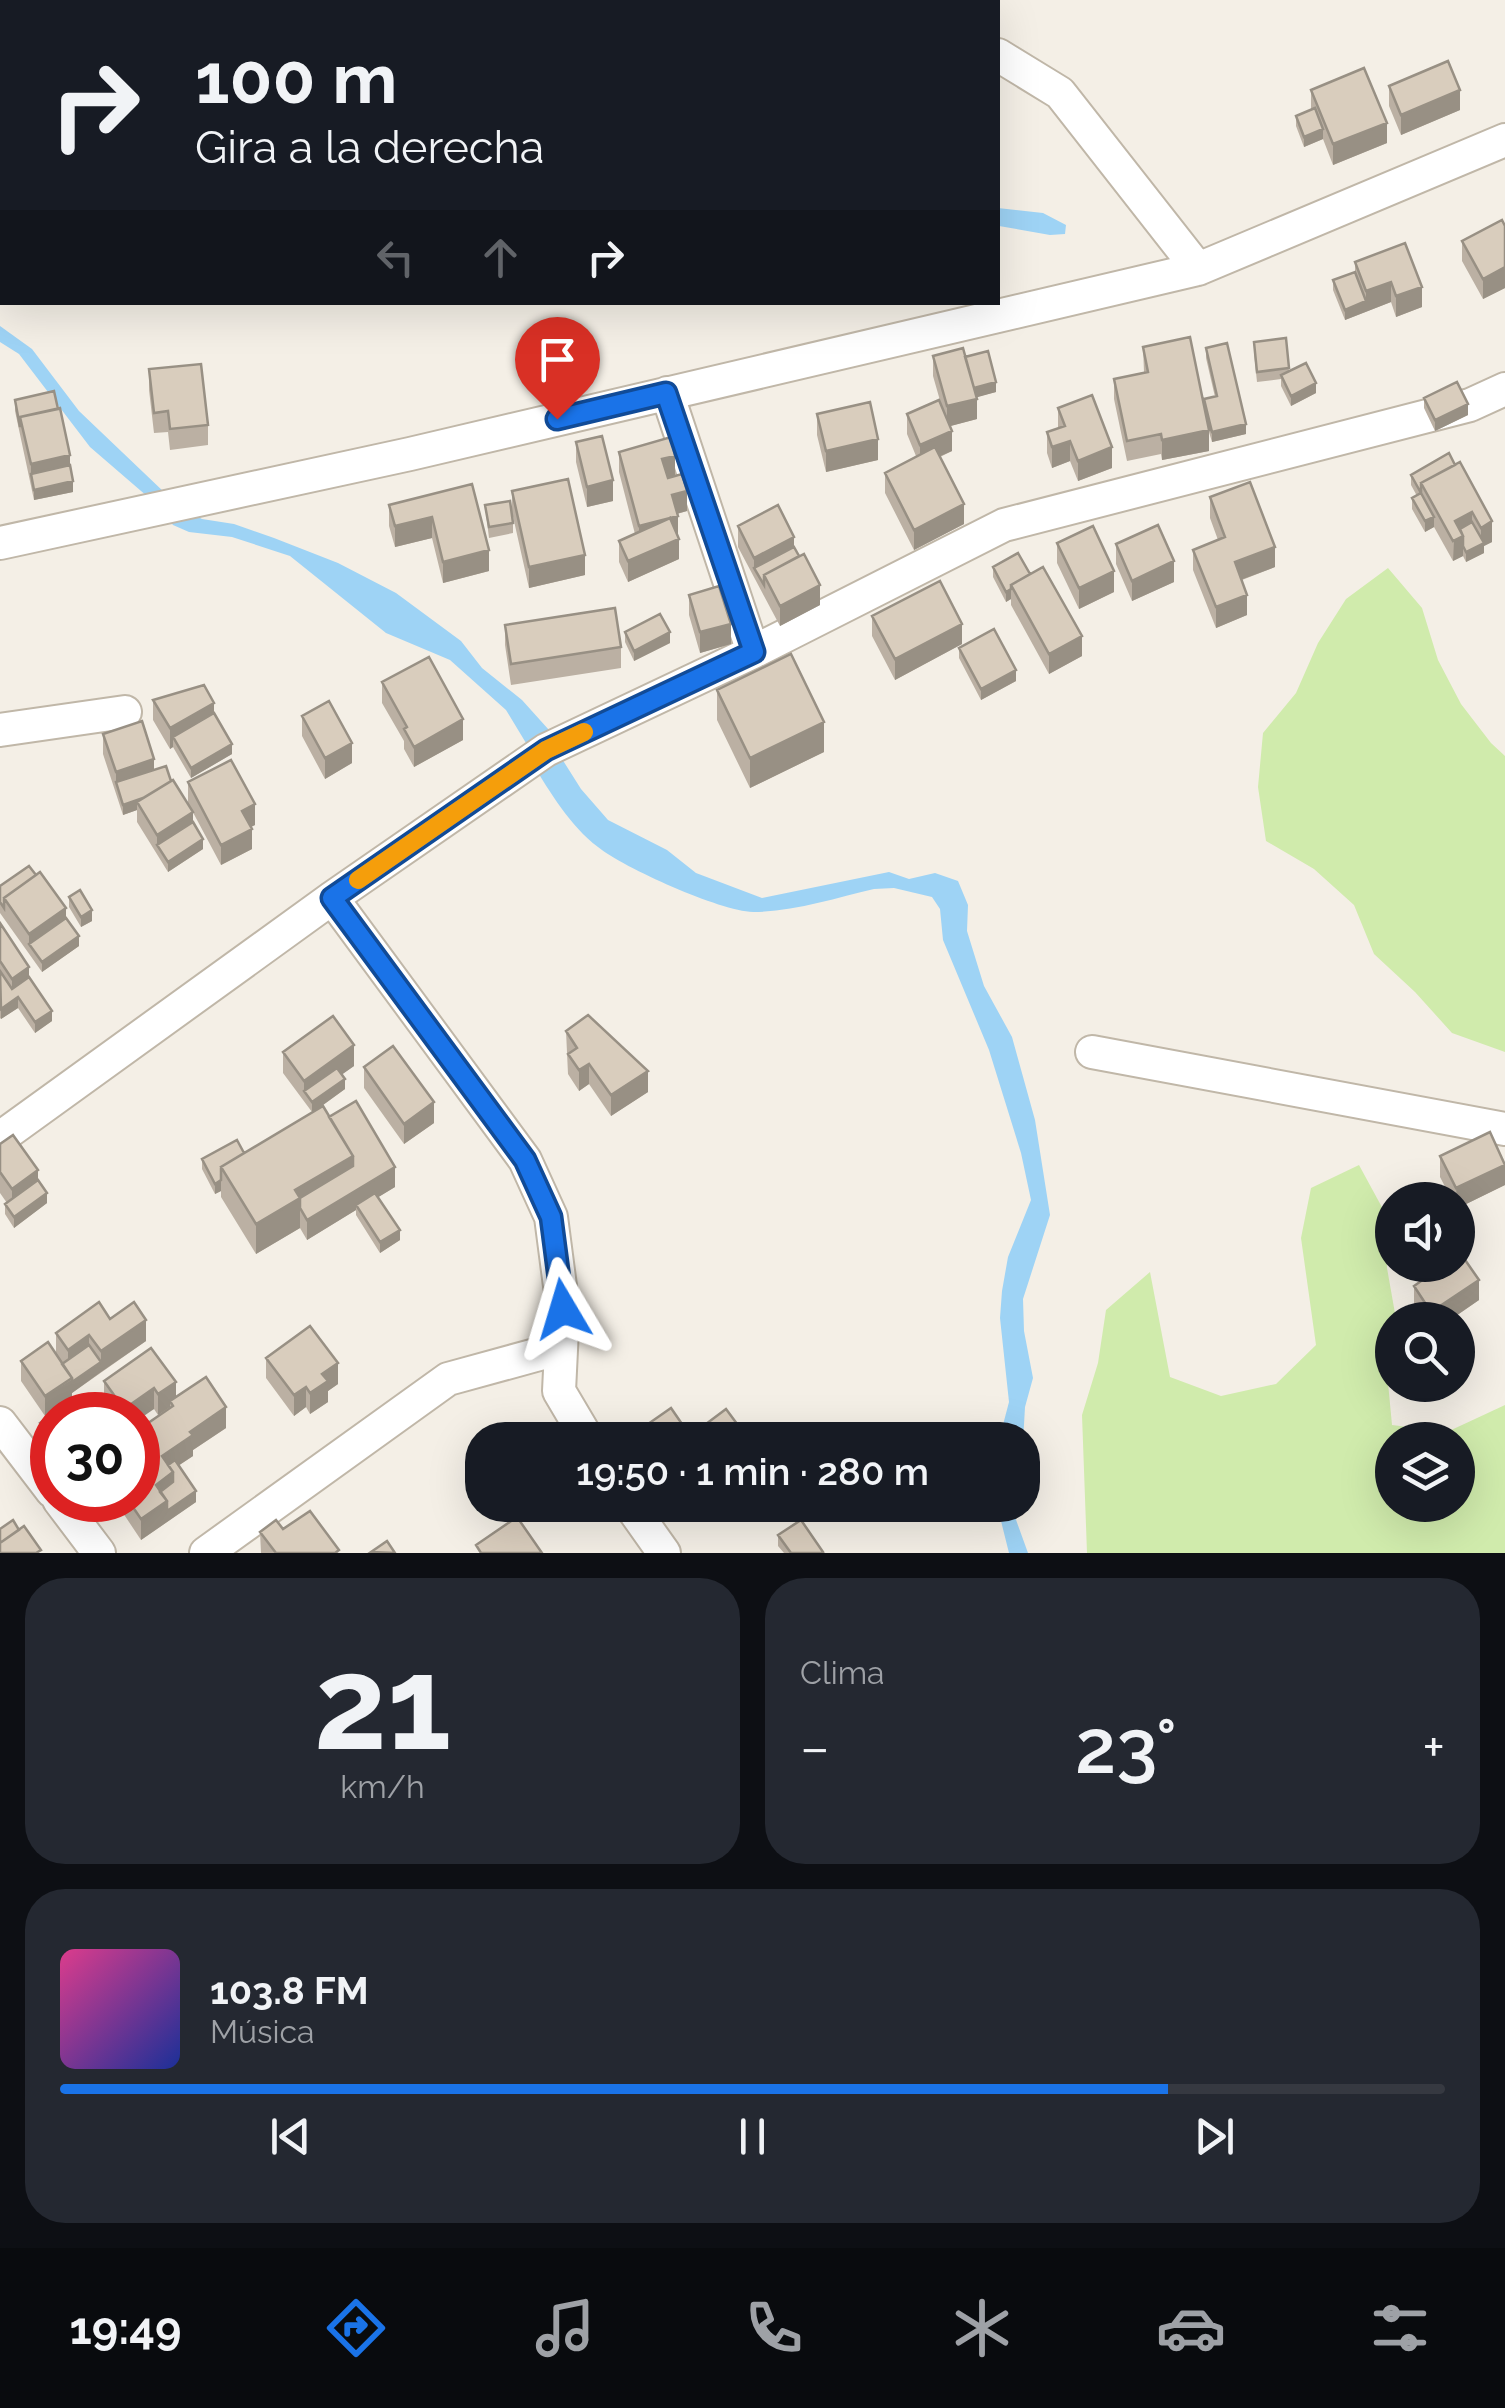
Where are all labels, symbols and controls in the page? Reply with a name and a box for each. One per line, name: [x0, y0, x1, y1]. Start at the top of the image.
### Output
text: 100 m: [195, 37, 398, 119]
icon: right: [30, 40, 160, 170]
text: Gira a la derecha: [195, 121, 544, 174]
icon: left: [368, 230, 423, 285]
icon: ahead: [473, 230, 528, 285]
icon: right: [578, 230, 633, 285]
pin: [515, 317, 600, 420]
icon: arrive: [530, 332, 585, 387]
map controls: [1375, 1182, 1475, 1522]
button: sound: [1375, 1182, 1475, 1282]
position arrow: [511, 1257, 615, 1361]
button: search: [1375, 1302, 1475, 1402]
speed limit sign: 30: [30, 1392, 160, 1522]
button: layers: [1375, 1422, 1475, 1522]
text: 19:50 · 1 min · 280 m: [576, 1449, 929, 1494]
text: 21: [314, 1627, 451, 1779]
text: Clima: [800, 1654, 884, 1691]
text: 23°: [1075, 1702, 1177, 1791]
text: −: [800, 1715, 830, 1780]
text: +: [1422, 1715, 1445, 1780]
text: km/h: [340, 1768, 425, 1805]
text: 103.8 FM: [210, 1968, 369, 2013]
text: Música: [210, 2013, 315, 2050]
icon: previous: [263, 2109, 318, 2164]
icon: pause: [725, 2109, 780, 2164]
icon: next: [1187, 2109, 1242, 2164]
icon: directions: [321, 2293, 391, 2363]
icon: music: [530, 2293, 600, 2363]
icon: phone: [739, 2293, 809, 2363]
icon: climate: [947, 2293, 1017, 2363]
icon: car: [1156, 2293, 1226, 2363]
icon: filters: [1365, 2293, 1435, 2363]
text: 19:49: [69, 2302, 182, 2355]

